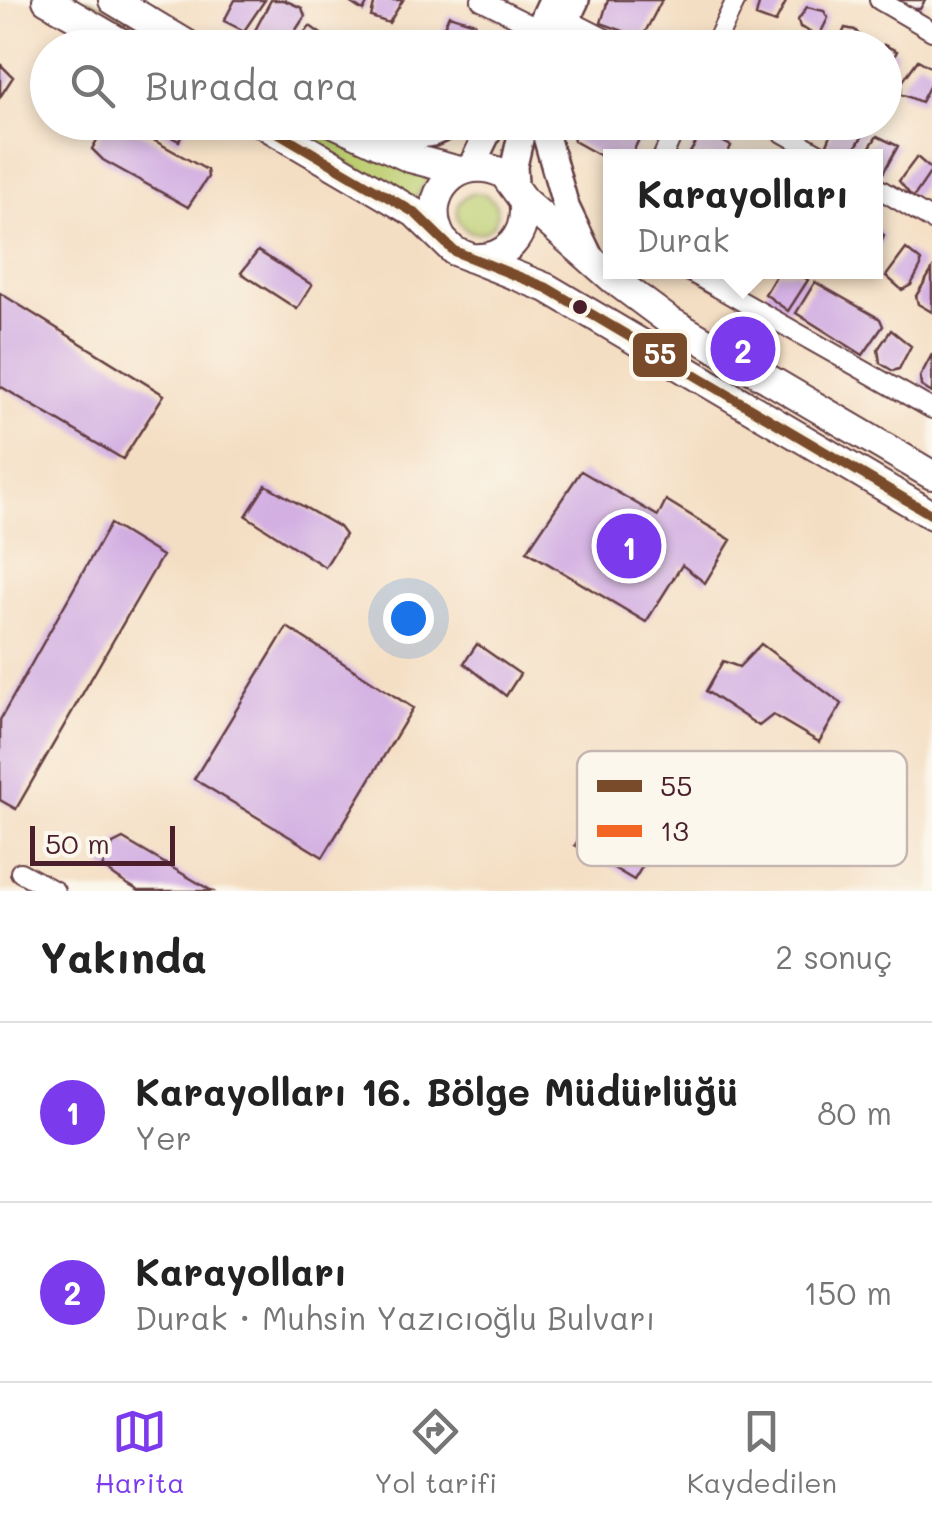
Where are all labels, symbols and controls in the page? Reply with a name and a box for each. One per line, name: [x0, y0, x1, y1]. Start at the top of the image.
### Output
search box: [30, 30, 902, 140]
icon: search: [65, 58, 120, 113]
text: Burada ara: [145, 60, 359, 110]
popup: [603, 149, 883, 279]
text: Karayolları: [637, 168, 849, 218]
text: Durak: [637, 218, 729, 260]
unlabelled marker: [570, 297, 590, 317]
pin: 2: [710, 312, 776, 386]
line badge: 55: [631, 331, 689, 379]
text: 55: [644, 335, 676, 371]
pin: 1: [596, 508, 662, 584]
your location: [383, 593, 434, 644]
legend: [577, 751, 907, 866]
text: 55: [660, 767, 693, 803]
text: 13: [660, 812, 689, 848]
scale bar: [30, 821, 175, 866]
text: 50 m: [45, 825, 110, 861]
text: Yakında: [40, 929, 207, 984]
text: 2 sonuç: [775, 935, 892, 977]
text: Karayolları 16. Bölge Müdürlüğü: [135, 1066, 738, 1116]
text: 1: [65, 1091, 80, 1133]
text: 80 m: [817, 1091, 892, 1133]
text: Yer: [135, 1116, 192, 1158]
text: Karayolları: [135, 1246, 347, 1296]
text: 2: [64, 1271, 81, 1313]
text: 150 m: [804, 1271, 892, 1313]
text: Durak · Muhsin Yazıcıoğlu Bulvarı: [135, 1296, 656, 1338]
tab: Harita: [95, 1404, 185, 1500]
tab: Yol tarifi: [374, 1404, 497, 1500]
tab: Kaydedilen: [687, 1404, 837, 1500]

